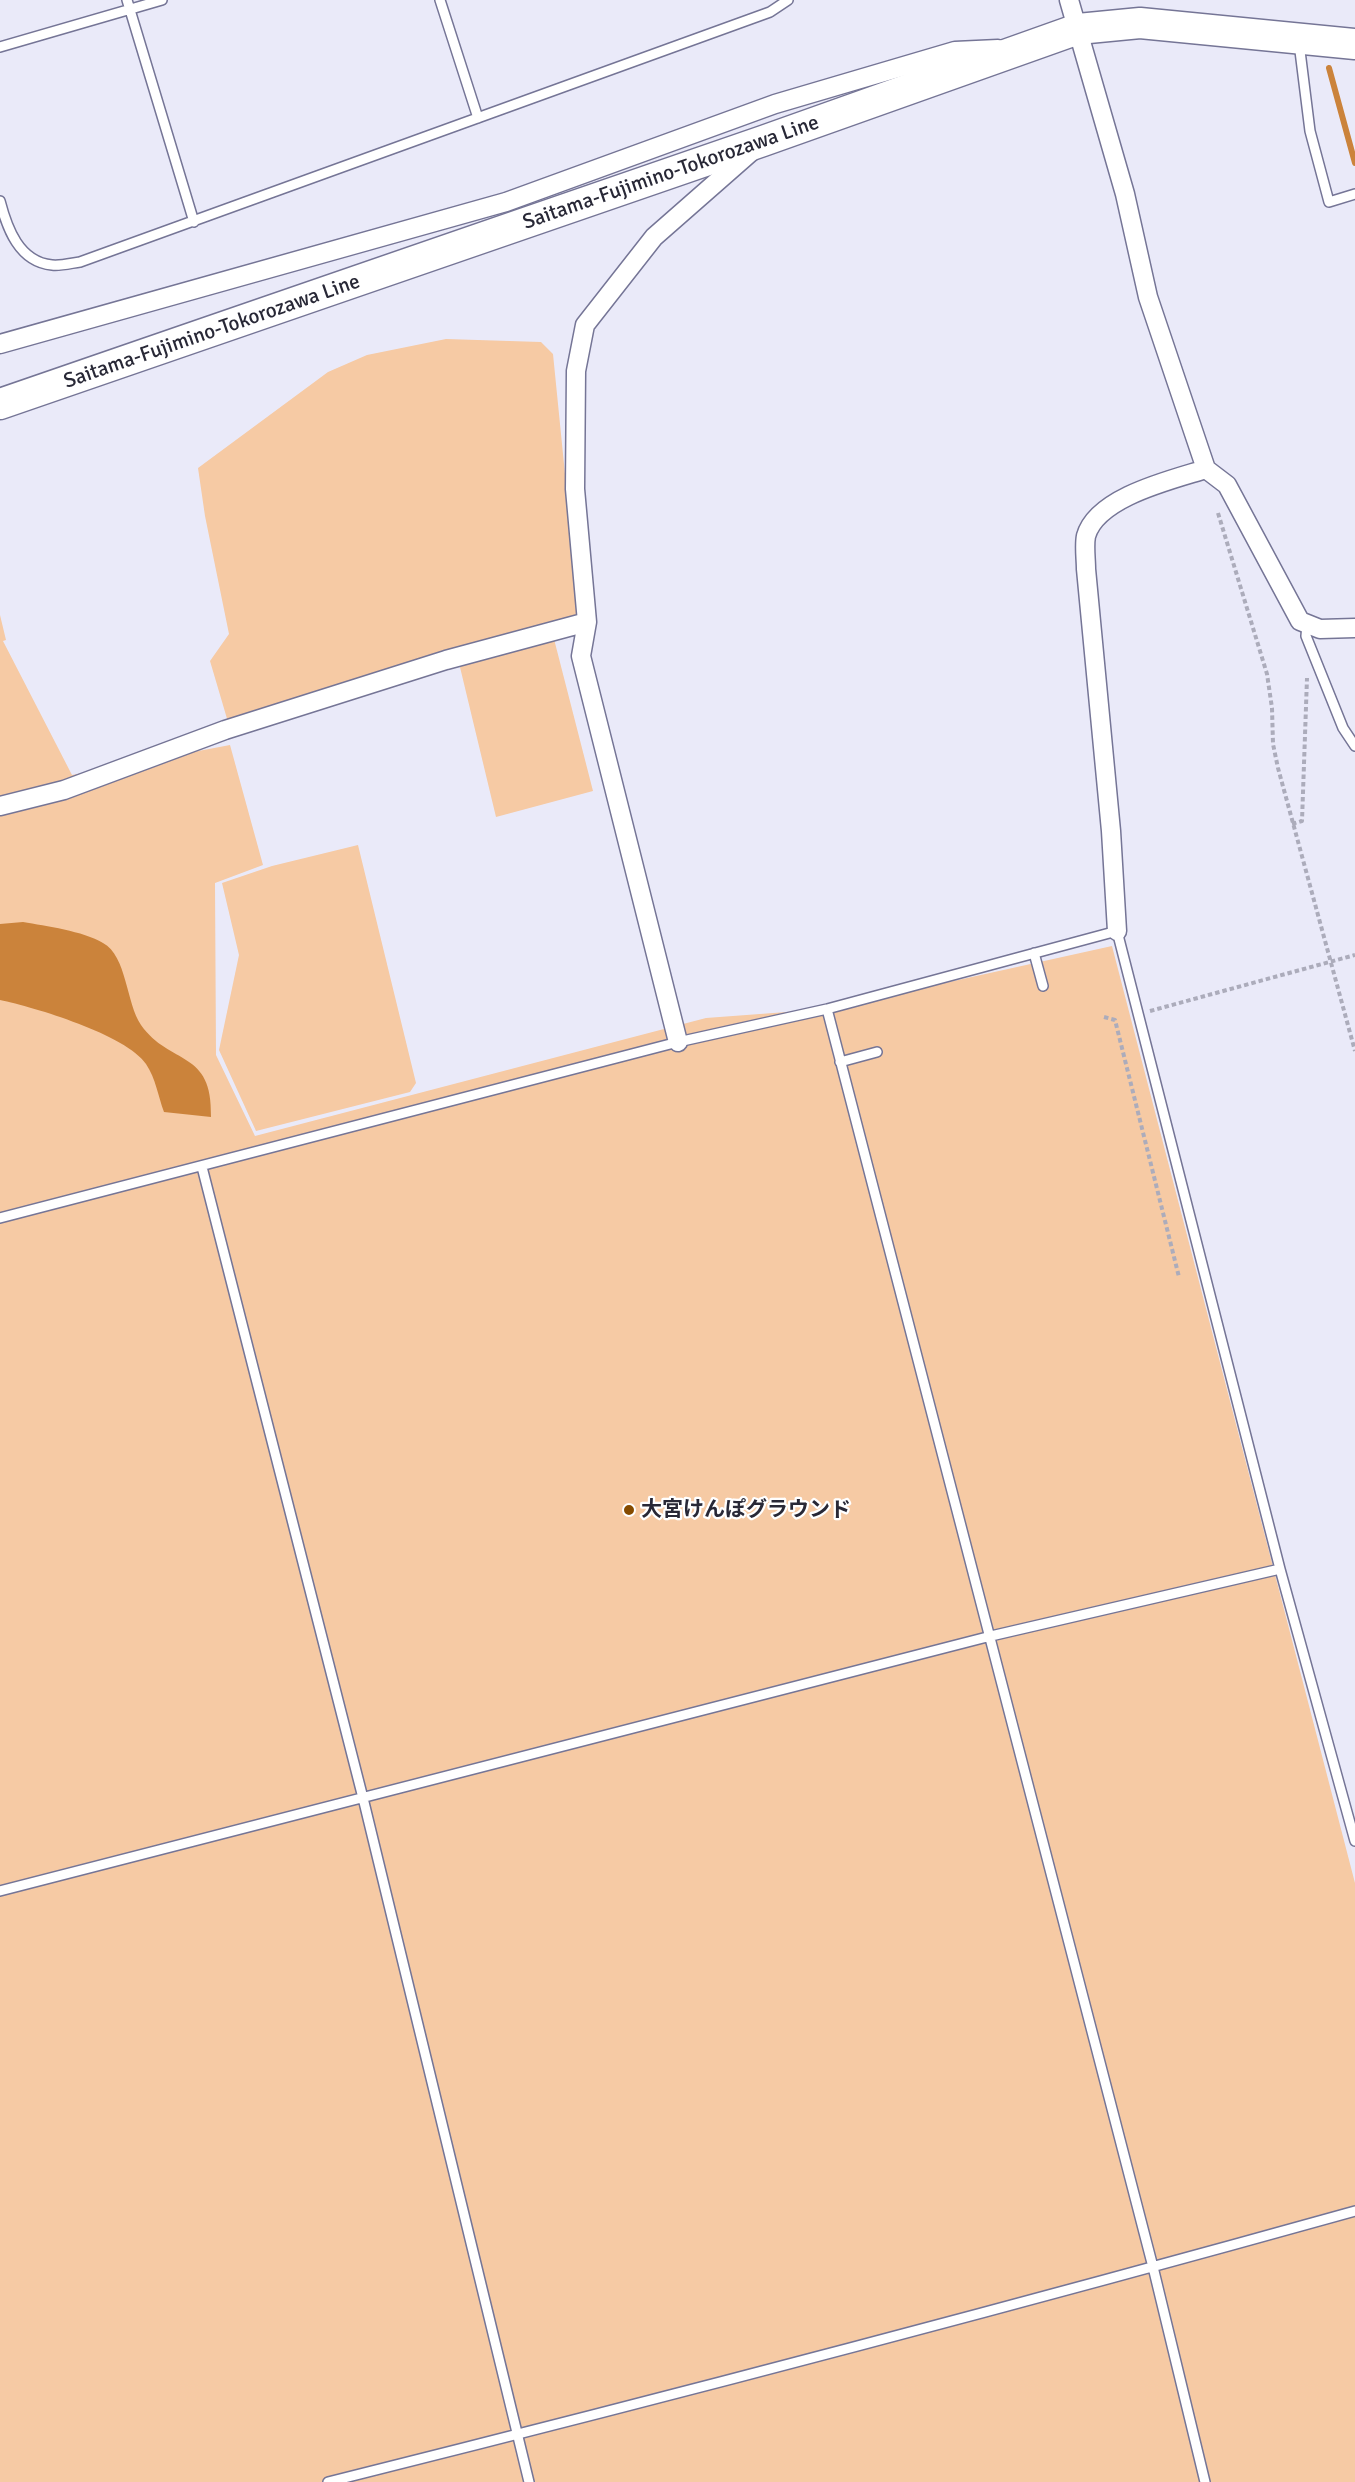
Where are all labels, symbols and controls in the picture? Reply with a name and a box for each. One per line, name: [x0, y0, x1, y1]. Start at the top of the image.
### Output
street label: Saitama-Fujimino-Tokorozawa Line: [520, 110, 822, 236]
street label: Saitama-Fujimino-Tokorozawa Line: [61, 269, 363, 395]
place label: 大宮けんぽグラウンド: [641, 1497, 851, 1523]
marker: 大宮けんぽグラウンド: [622, 1503, 636, 1517]

